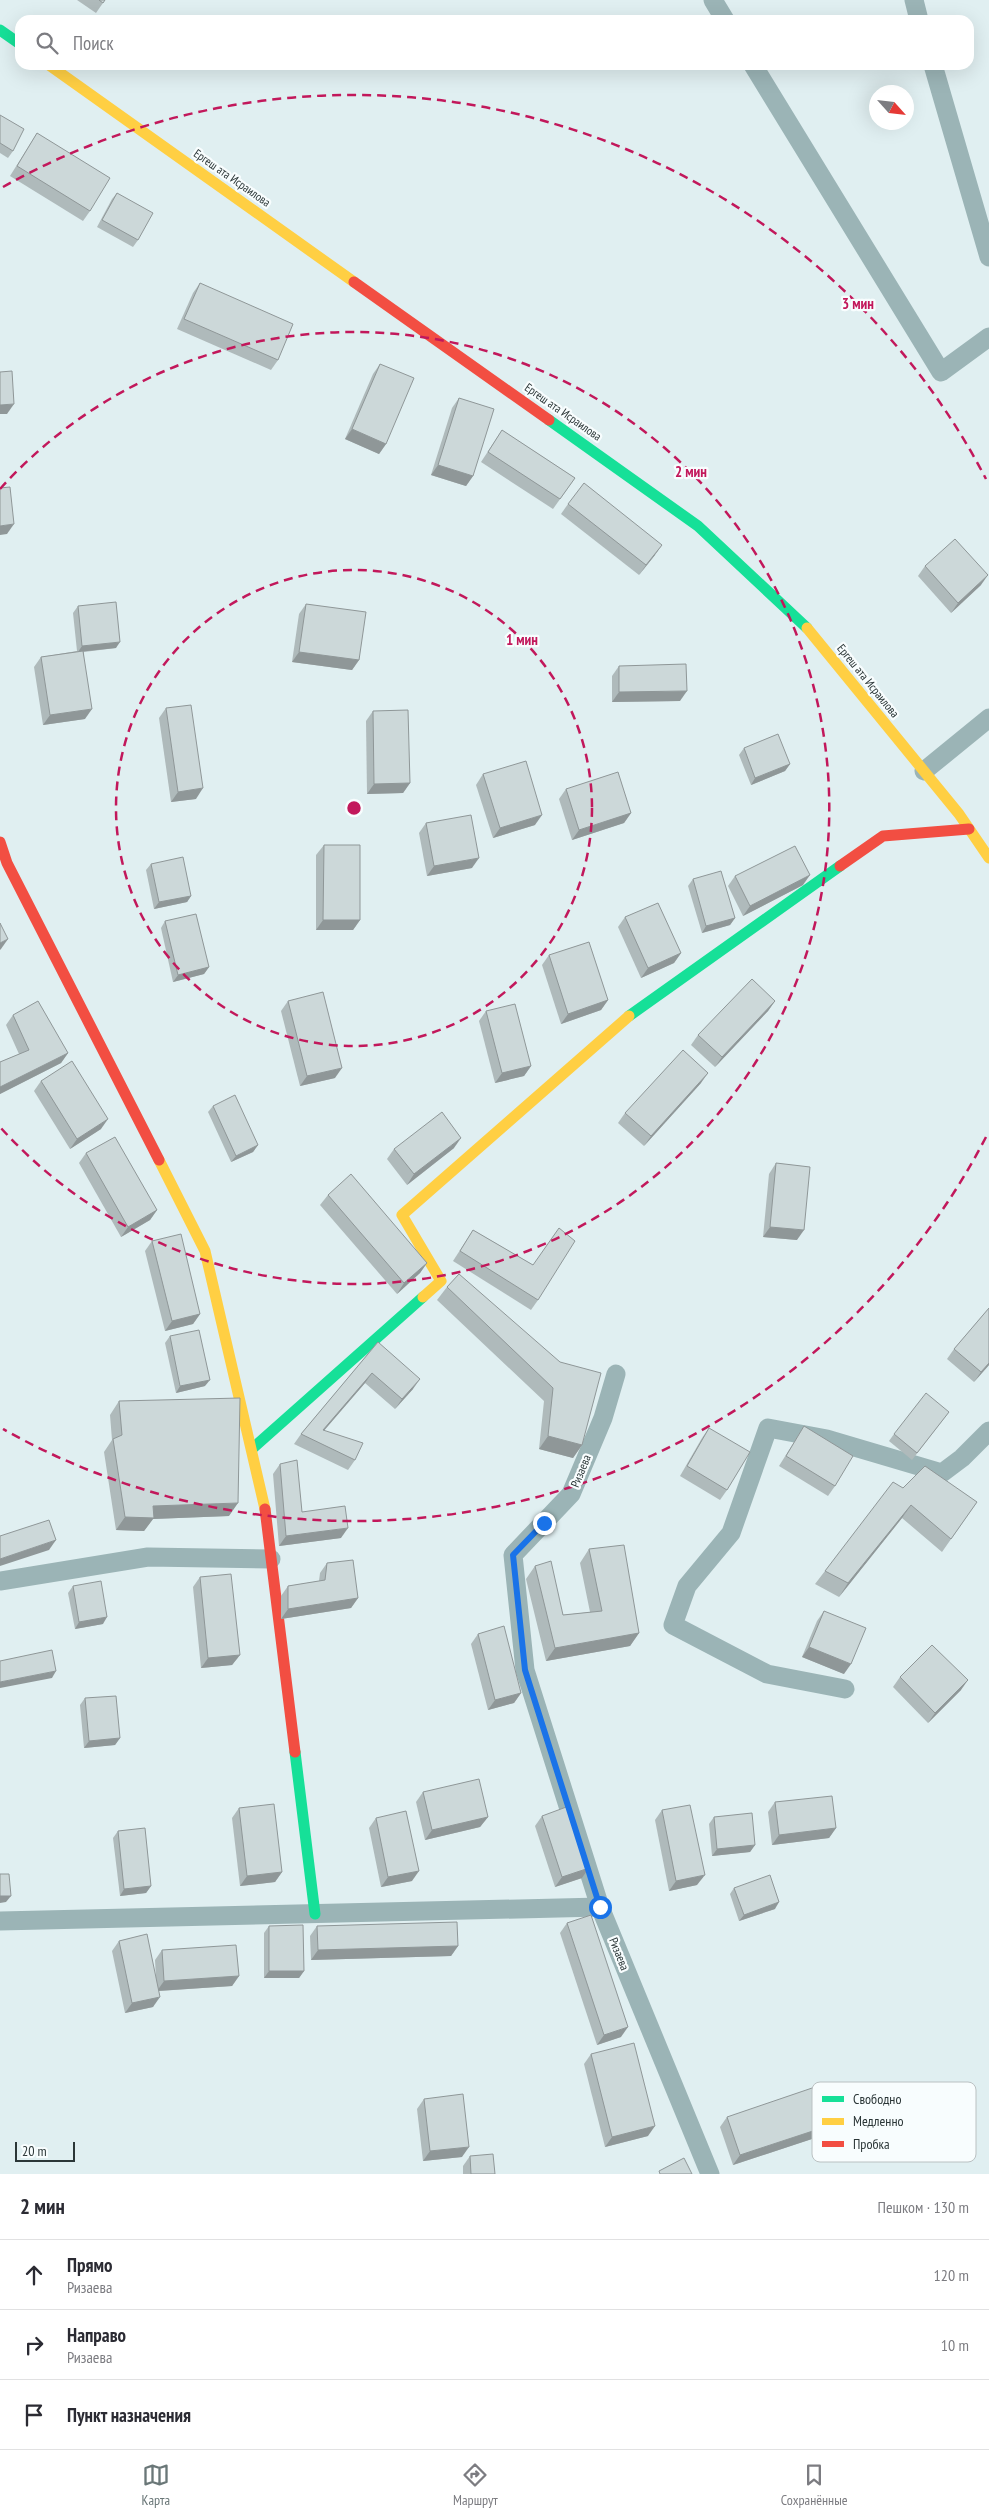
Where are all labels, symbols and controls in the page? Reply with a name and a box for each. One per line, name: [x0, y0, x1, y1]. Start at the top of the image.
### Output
search box: [15, 15, 974, 70]
icon: search: [33, 29, 61, 57]
text: Поиск: [73, 31, 114, 55]
north arrow: [869, 85, 914, 130]
street label: Ергеш ата Исраилова: [191, 146, 274, 210]
text: 3 мин: [842, 294, 874, 313]
street label: Ергеш ата Исраилова: [522, 380, 605, 444]
text: 2 мин: [675, 462, 707, 481]
text: 1 мин: [506, 630, 538, 649]
street label: Ергеш ата Исраилова: [834, 641, 903, 721]
centre of rings: [345, 799, 363, 817]
street label: Ризаева: [567, 1452, 594, 1489]
route end: [533, 1512, 556, 1535]
route start: [589, 1896, 612, 1919]
street label: Ризаева: [606, 1935, 633, 1973]
legend: [812, 2082, 976, 2162]
text: Свободно: [853, 2090, 901, 2108]
text: Медленно: [853, 2112, 904, 2130]
text: Пробка: [853, 2135, 890, 2153]
scale bar: [15, 2139, 75, 2162]
text: 20 m: [22, 2142, 47, 2160]
text: 2 мин: [20, 2193, 65, 2220]
text: Пешком · 130 m: [878, 2197, 969, 2217]
text: Прямо: [67, 2253, 112, 2277]
icon: ahead: [20, 2261, 48, 2289]
text: 120 m: [934, 2265, 969, 2285]
text: Ризаева: [67, 2277, 112, 2297]
text: Направо: [67, 2323, 126, 2347]
icon: right: [20, 2331, 48, 2359]
text: 10 m: [941, 2335, 969, 2355]
text: Ризаева: [67, 2347, 112, 2367]
icon: arrive: [20, 2401, 48, 2429]
text: Пункт назначения: [67, 2403, 191, 2427]
tab: Карта: [142, 2461, 170, 2509]
tab: Маршрут: [453, 2461, 498, 2509]
tab: Сохранённые: [781, 2461, 847, 2509]

